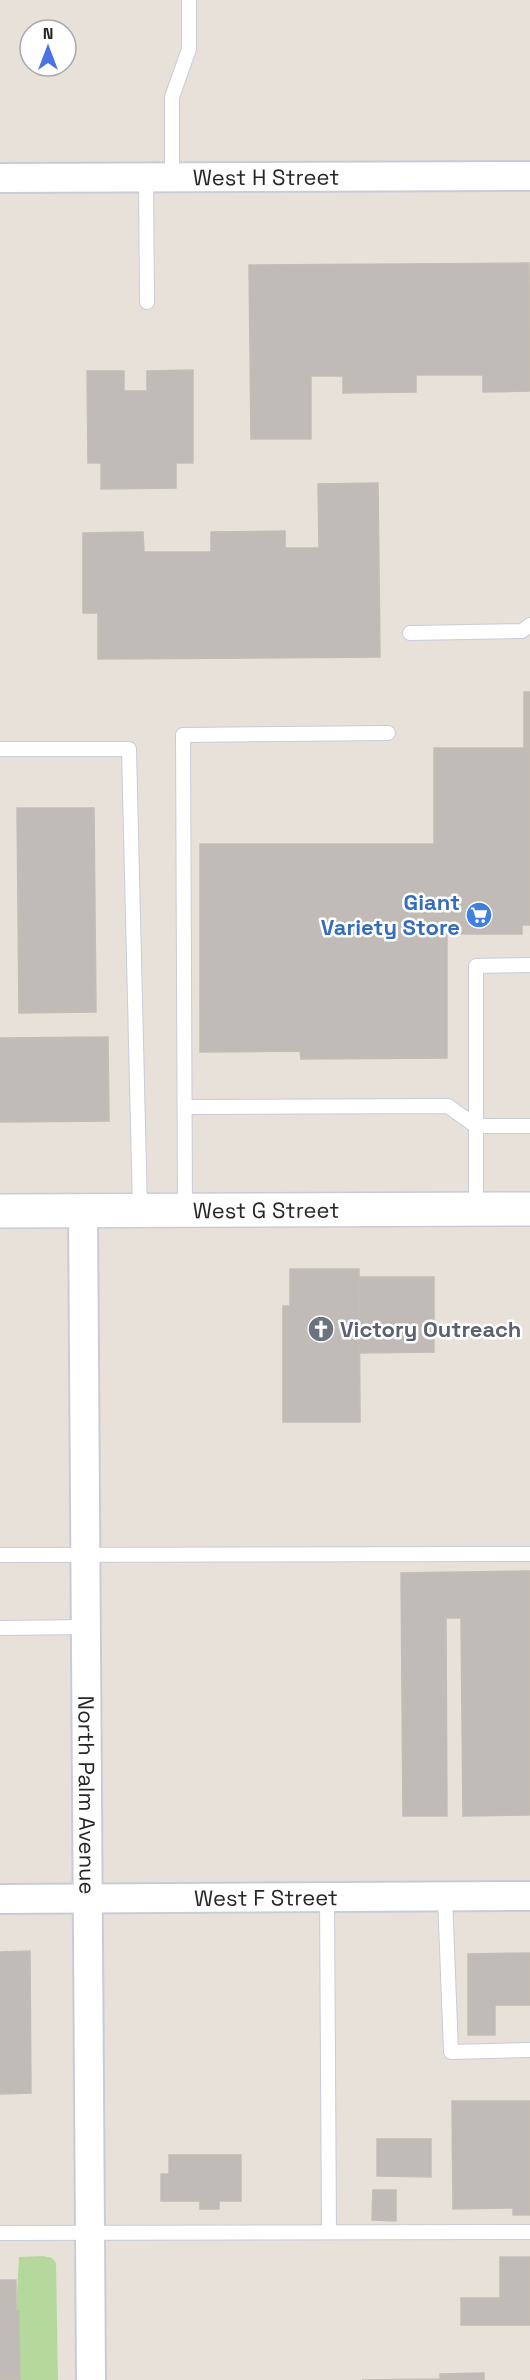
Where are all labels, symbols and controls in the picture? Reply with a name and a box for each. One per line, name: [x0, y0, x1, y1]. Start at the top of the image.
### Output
north arrow: [18, 18, 78, 78]
text: N: [43, 23, 53, 44]
street label: West H Street: [193, 163, 339, 191]
place label: Giant Variety Store: [321, 888, 460, 941]
supermarket icon: Giant Variety Store: [464, 900, 494, 930]
street label: West G Street: [193, 1196, 339, 1224]
church icon: Victory Outreach: [306, 1314, 336, 1344]
place label: Victory Outreach: [340, 1315, 521, 1343]
street label: North Palm Avenue: [72, 1695, 102, 1895]
street label: West F Street: [194, 1883, 338, 1912]

